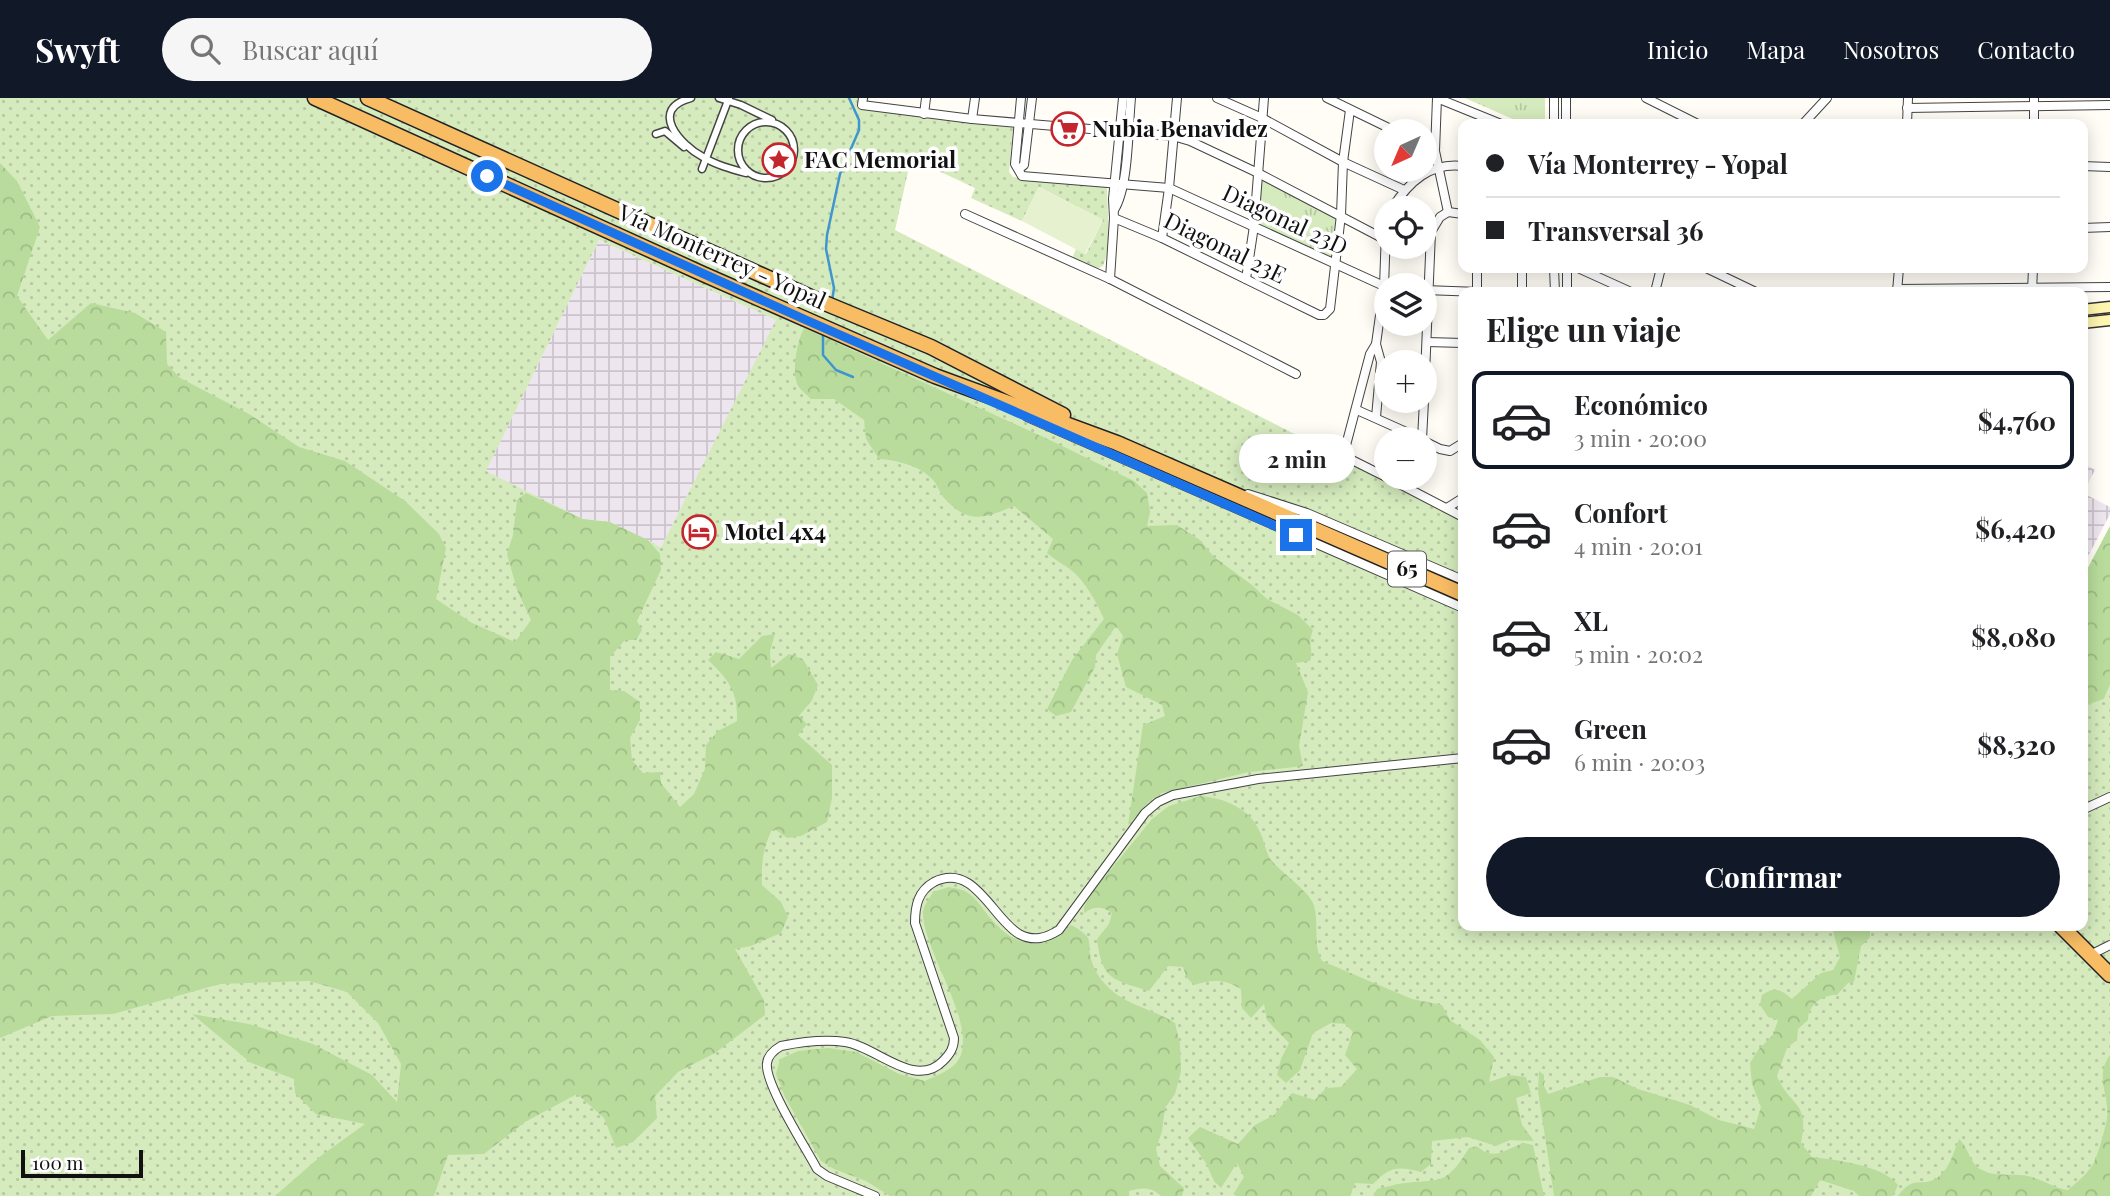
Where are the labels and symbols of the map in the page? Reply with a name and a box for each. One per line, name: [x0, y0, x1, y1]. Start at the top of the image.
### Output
supermarket icon: Nubia Benavidez: [1049, 110, 1087, 148]
place label: Nubia Benavidez: [1092, 112, 1268, 143]
north arrow: [1374, 119, 1437, 182]
place icon: FAC Memorial: [760, 141, 798, 179]
place label: FAC Memorial: [804, 143, 956, 174]
route start: [471, 160, 503, 192]
street label: Diagonal 23D: [1218, 176, 1353, 261]
street label: Vía Monterrey - Yopal: [613, 195, 832, 316]
street label: Diagonal 23E: [1159, 204, 1292, 290]
callout: 2 min: [1238, 434, 1354, 482]
hotel icon: Motel 4x4: [680, 513, 718, 551]
place label: Motel 4x4: [724, 515, 826, 546]
route end: [1280, 519, 1312, 551]
road number: 65: [1388, 552, 1426, 587]
scale bar: [21, 1147, 144, 1179]

